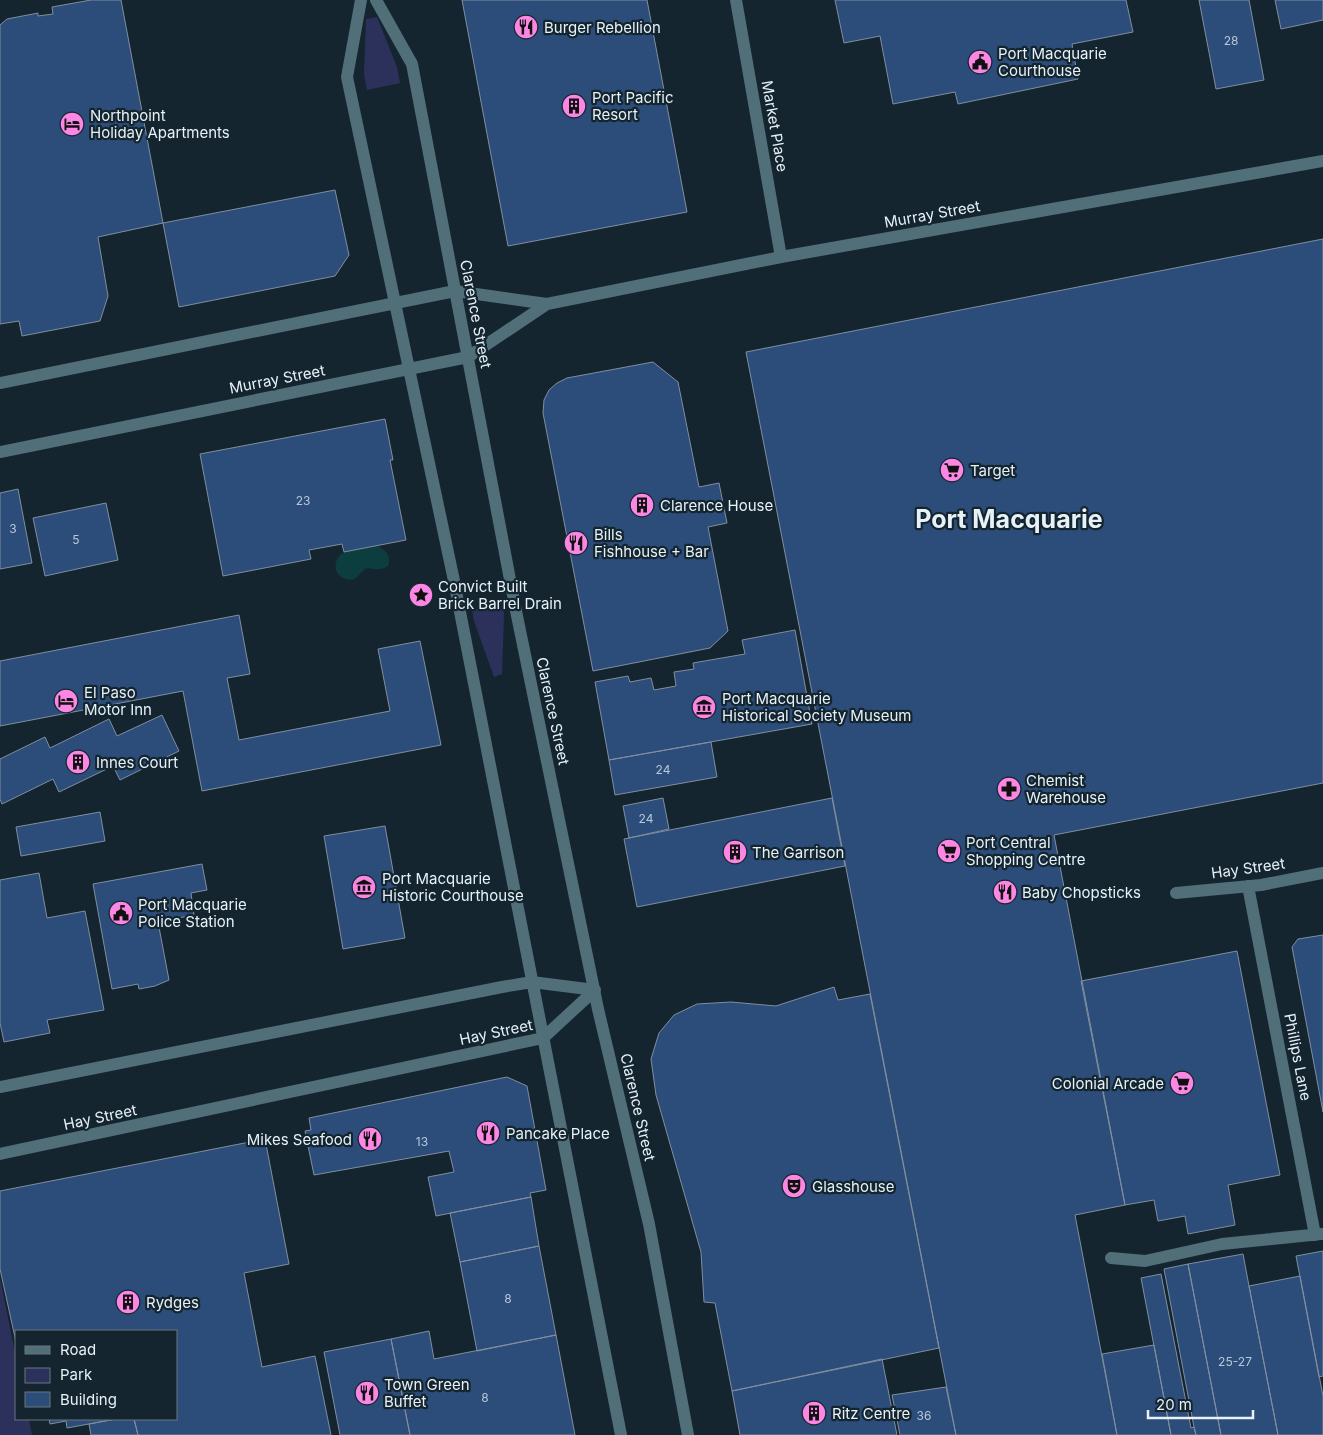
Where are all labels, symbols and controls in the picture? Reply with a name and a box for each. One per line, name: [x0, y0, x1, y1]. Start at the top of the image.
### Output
restaurant icon: Burger Rebellion: [513, 14, 539, 40]
place label: Burger Rebellion: [544, 18, 661, 37]
house number: 28: [1224, 33, 1238, 48]
place label: Port Macquarie Courthouse: [998, 44, 1107, 80]
public building icon: Port Macquarie Courthouse: [967, 49, 993, 75]
street label: Market Place: [758, 79, 792, 173]
place label: Port Pacific Resort: [592, 88, 673, 124]
building icon: Port Pacific Resort: [561, 93, 587, 119]
place label: Northpoint Holiday Apartments: [90, 106, 230, 142]
hotel icon: Northpoint Holiday Apartments: [59, 111, 85, 137]
street label: Murray Street: [883, 196, 982, 232]
street label: Clarence Street: [456, 258, 496, 370]
street label: Murray Street: [228, 360, 327, 398]
supermarket icon: Target: [939, 457, 965, 483]
place label: Target: [970, 461, 1015, 480]
building icon: Clarence House: [629, 492, 655, 518]
house number: 23: [296, 493, 310, 508]
place label: Clarence House: [660, 496, 773, 515]
district label: Port Macquarie: [915, 504, 1103, 534]
house number: 3: [9, 521, 17, 536]
place label: Bills Fishhouse + Bar: [594, 525, 709, 561]
restaurant icon: Bills Fishhouse + Bar: [563, 530, 589, 556]
house number: 5: [72, 532, 80, 547]
place label: Convict Built Brick Barrel Drain: [438, 577, 562, 613]
place icon: Convict Built Brick Barrel Drain: [408, 582, 434, 608]
street label: Clarence Street: [532, 655, 574, 767]
place label: El Paso Motor Inn: [84, 683, 152, 719]
hotel icon: El Paso Motor Inn: [53, 688, 79, 714]
place label: Port Macquarie Historical Society Museum: [722, 689, 911, 725]
museum icon: Port Macquarie Historical Society Museum: [691, 694, 717, 720]
building icon: Innes Court: [65, 749, 91, 775]
place label: Innes Court: [96, 753, 178, 772]
house number: 24: [656, 762, 671, 777]
place label: Chemist Warehouse: [1026, 771, 1106, 807]
pharmacy icon: Chemist Warehouse: [996, 776, 1022, 802]
house number: 24: [639, 811, 654, 826]
place label: Port Central Shopping Centre: [966, 833, 1085, 869]
supermarket icon: Port Central Shopping Centre: [936, 838, 962, 864]
building icon: The Garrison: [722, 839, 748, 865]
place label: The Garrison: [752, 843, 844, 862]
street label: Hay Street: [1210, 853, 1286, 883]
place label: Port Macquarie Historic Courthouse: [382, 869, 524, 905]
museum icon: Port Macquarie Historic Courthouse: [351, 874, 377, 900]
restaurant icon: Baby Chopsticks: [992, 879, 1018, 905]
place label: Baby Chopsticks: [1022, 883, 1141, 902]
place label: Port Macquarie Police Station: [138, 895, 247, 931]
public building icon: Port Macquarie Police Station: [108, 900, 134, 926]
street label: Phillips Lane: [1280, 1012, 1316, 1102]
street label: Hay Street: [458, 1015, 534, 1049]
street label: Clarence Street: [616, 1051, 660, 1163]
supermarket icon: Colonial Arcade: [1169, 1070, 1195, 1096]
place label: Colonial Arcade: [1052, 1074, 1164, 1093]
street label: Hay Street: [62, 1100, 138, 1134]
restaurant icon: Pancake Place: [475, 1120, 501, 1146]
place label: Pancake Place: [506, 1124, 610, 1143]
restaurant icon: Mikes Seafood: [357, 1126, 383, 1152]
place label: Mikes Seafood: [247, 1130, 352, 1149]
house number: 13: [416, 1134, 428, 1149]
theatre icon: Glasshouse: [781, 1173, 807, 1199]
place label: Glasshouse: [812, 1177, 894, 1196]
building icon: Rydges: [115, 1289, 141, 1315]
house number: 8: [504, 1291, 512, 1306]
place label: Rydges: [146, 1293, 199, 1312]
legend: [15, 1330, 178, 1420]
text: Road: [60, 1340, 96, 1359]
house number: 25-27: [1218, 1354, 1252, 1369]
text: Park: [60, 1365, 93, 1384]
place label: Town Green Buffet: [384, 1375, 470, 1411]
restaurant icon: Town Green Buffet: [354, 1380, 380, 1406]
scale bar: [1148, 1388, 1253, 1420]
text: Building: [60, 1390, 117, 1409]
house number: 8: [481, 1390, 489, 1405]
text: 20 m: [1156, 1395, 1192, 1414]
building icon: Ritz Centre: [801, 1400, 827, 1426]
place label: Ritz Centre: [832, 1404, 910, 1423]
house number: 36: [917, 1408, 931, 1423]

